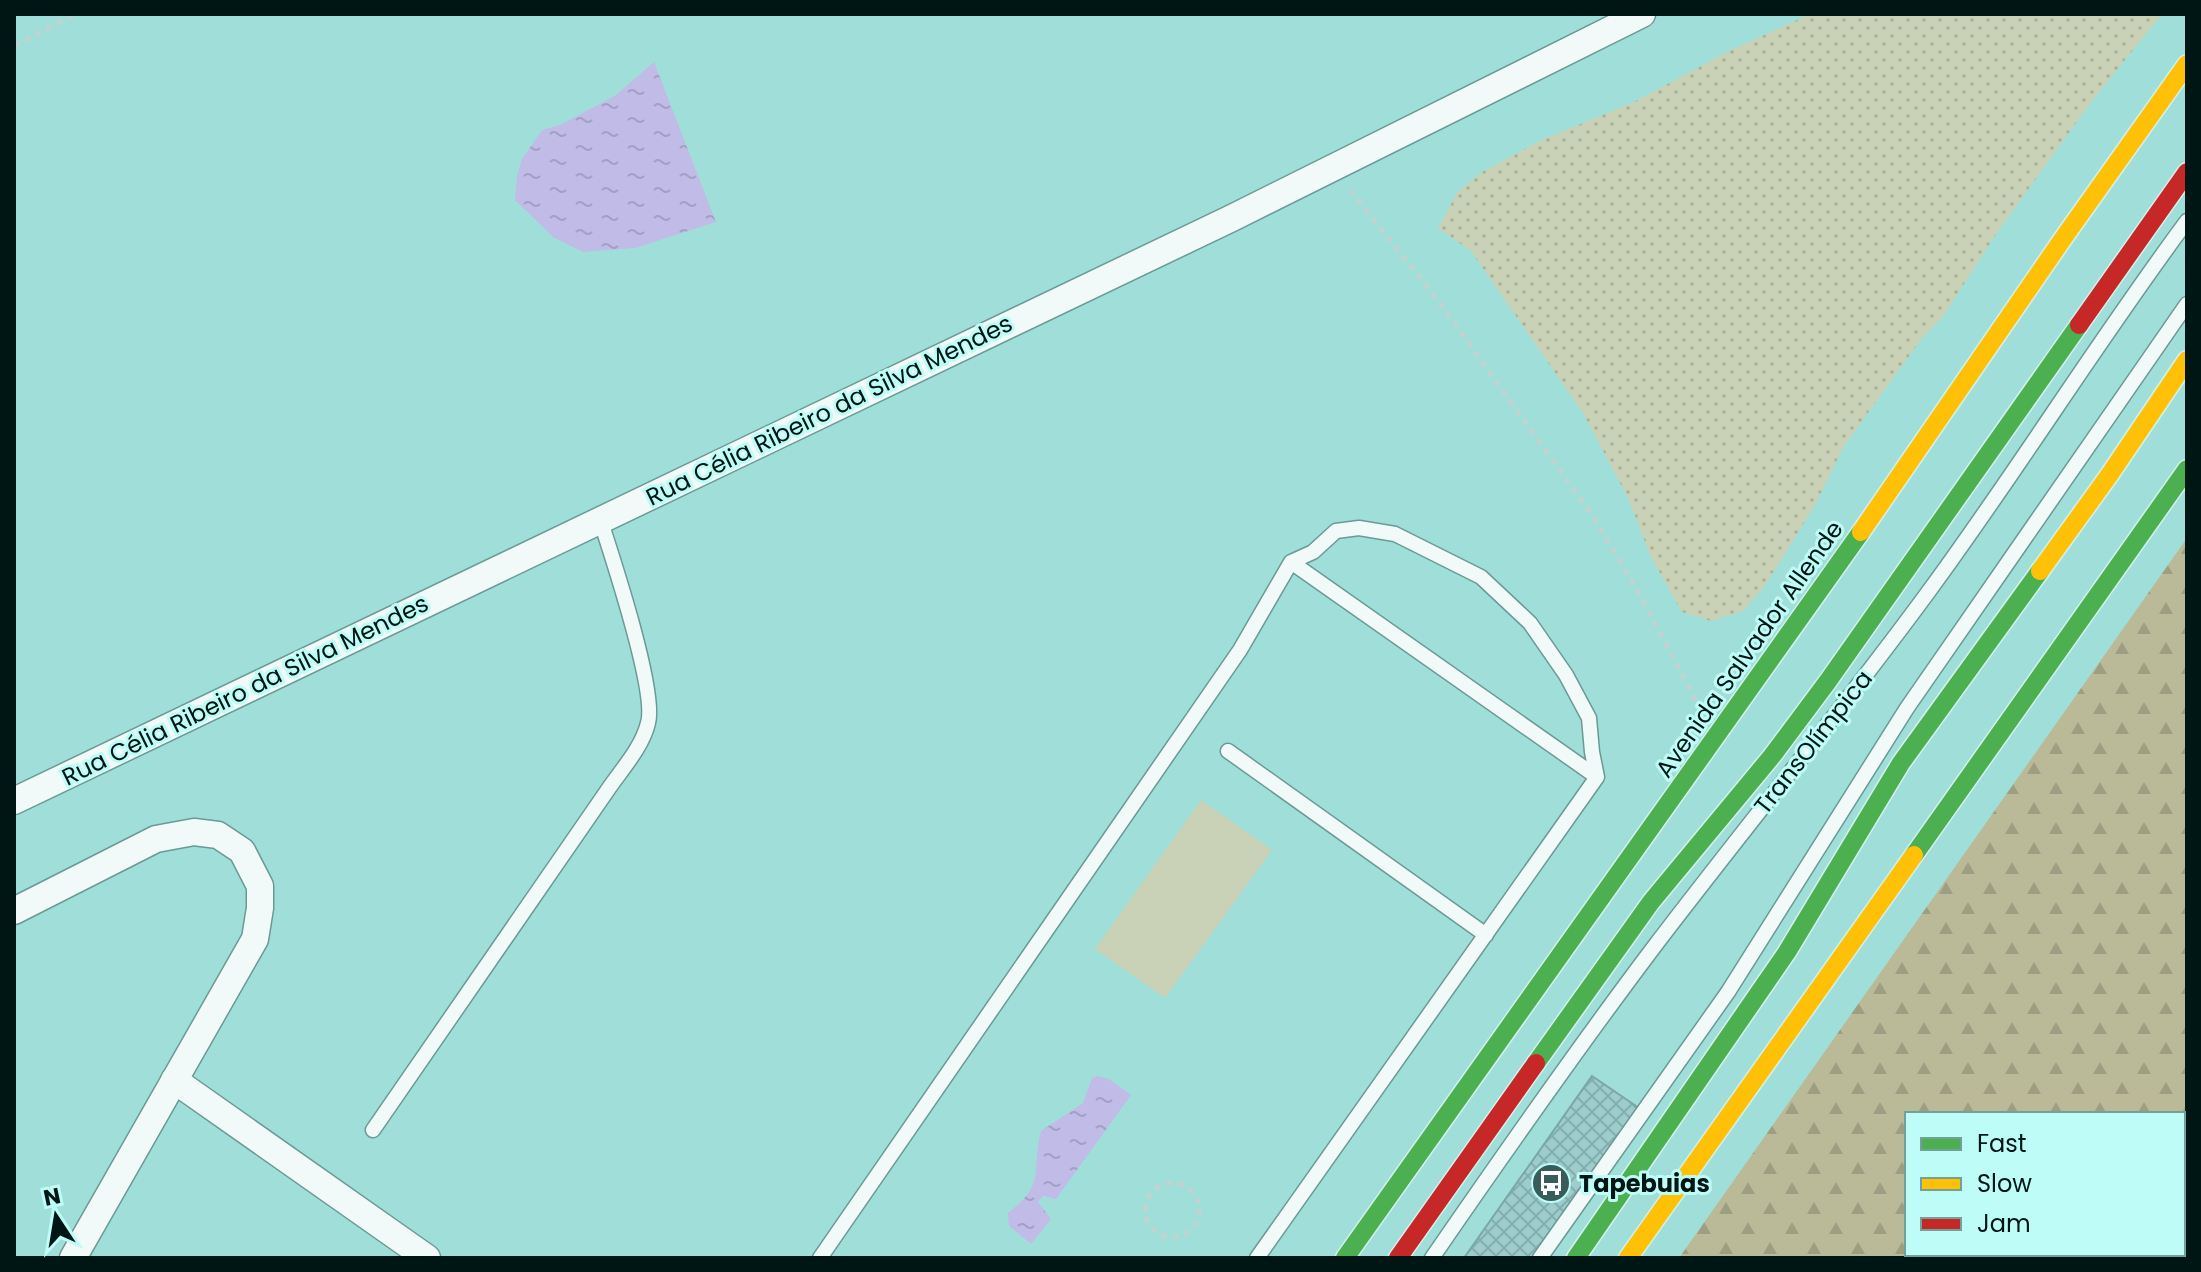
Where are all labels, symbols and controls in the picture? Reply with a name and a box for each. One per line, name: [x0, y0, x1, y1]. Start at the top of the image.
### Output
street label: Rua Célia Ribeiro da Silva Mendes: [640, 307, 1018, 513]
street label: Avenida Salvador Allende: [1647, 514, 1851, 784]
street label: Rua Célia Ribeiro da Silva Mendes: [56, 587, 434, 793]
street label: TransOlímpica: [1746, 663, 1880, 821]
legend: [1905, 1112, 2185, 1256]
text: Fast: [1977, 1127, 2027, 1160]
bus stop icon: Tapebuias: [1530, 1162, 1572, 1204]
place label: Tapebuias: [1579, 1167, 1710, 1200]
text: Slow: [1977, 1167, 2032, 1200]
north arrow: [16, 1176, 96, 1256]
text: N: [41, 1180, 63, 1214]
text: Jam: [1977, 1207, 2031, 1240]

